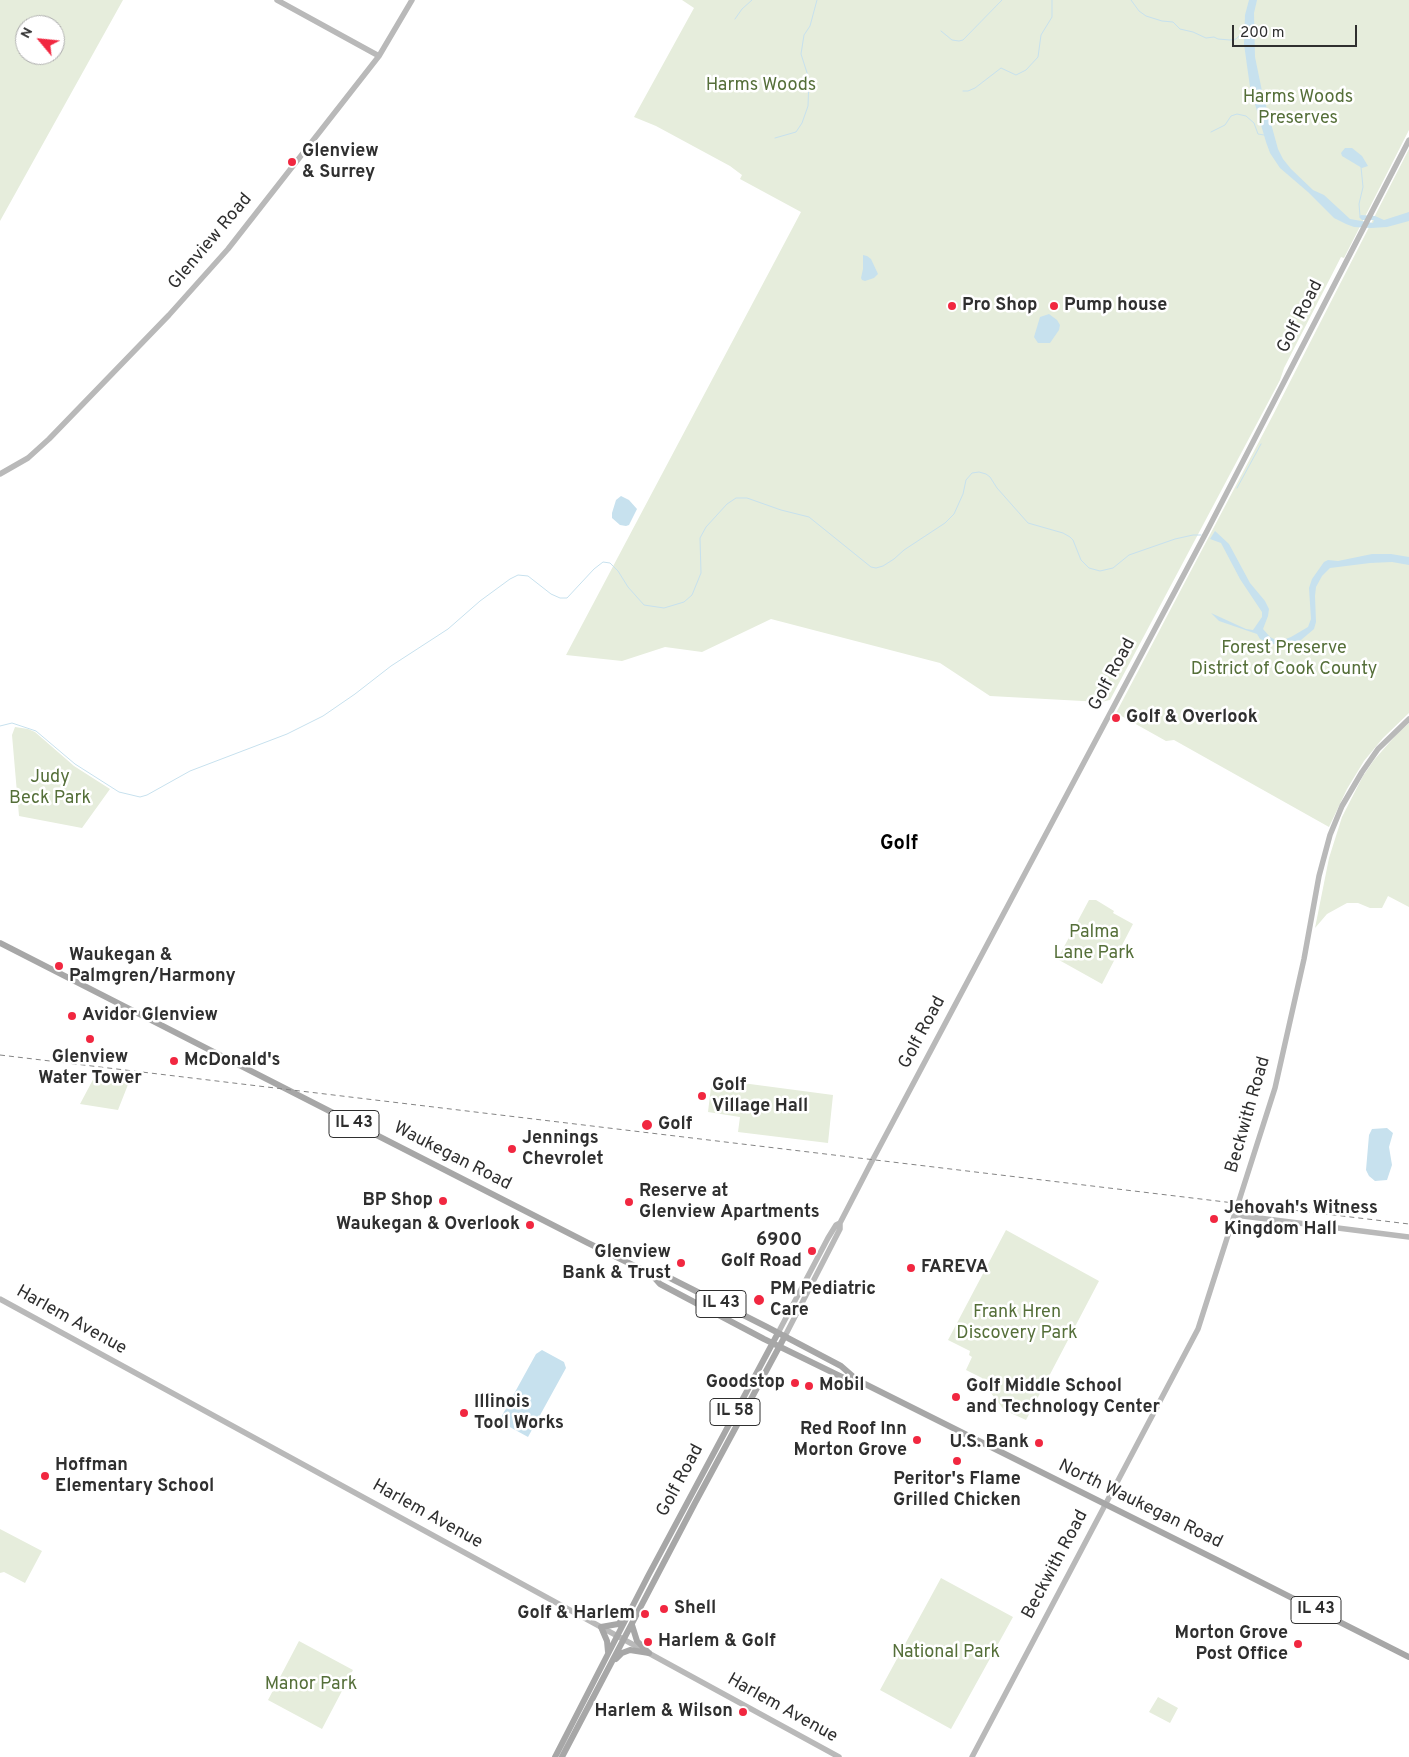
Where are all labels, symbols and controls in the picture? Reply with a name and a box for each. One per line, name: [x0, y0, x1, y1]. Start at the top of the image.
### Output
north arrow: [15, 15, 65, 65]
scale bar: [1234, 15, 1359, 47]
text: 200 m: [1240, 24, 1285, 43]
text: N: [17, 25, 37, 42]
park label: Harms Woods: [706, 75, 816, 97]
park label: Harms Woods Preserves: [1243, 87, 1353, 130]
place label: Glenview & Surrey: [302, 141, 379, 183]
marker: Glenview & Surrey: [286, 156, 298, 168]
street label: Glenview Road: [164, 189, 258, 295]
street label: Golf Road: [1273, 277, 1329, 357]
place label: Pro Shop: [962, 295, 1037, 317]
place label: Pump house: [1064, 295, 1167, 317]
marker: Pro Shop: [946, 300, 958, 312]
marker: Pump house: [1048, 300, 1060, 312]
street label: Golf Road: [1085, 635, 1141, 715]
park label: Forest Preserve District of Cook County: [1191, 638, 1377, 681]
place label: Golf & Overlook: [1126, 707, 1258, 729]
marker: Golf & Overlook: [1110, 712, 1122, 724]
park label: Judy Beck Park: [9, 767, 91, 810]
district label: Golf: [880, 833, 918, 857]
park label: Palma Lane Park: [1053, 922, 1135, 964]
place label: Waukegan & Palmgren/Harmony: [69, 945, 236, 988]
marker: Waukegan & Palmgren/Harmony: [53, 960, 65, 972]
street label: Golf Road: [895, 993, 951, 1073]
place label: Avidor Glenview: [82, 1005, 218, 1027]
marker: Avidor Glenview: [66, 1010, 78, 1022]
marker: Glenview Water Tower: [84, 1033, 96, 1045]
place label: Glenview Water Tower: [38, 1047, 142, 1090]
place label: McDonald's: [184, 1050, 280, 1072]
street label: Beckwith Road: [1222, 1054, 1276, 1176]
marker: McDonald's: [168, 1055, 180, 1067]
place label: Golf Village Hall: [712, 1075, 808, 1118]
marker: Golf Village Hall: [696, 1090, 708, 1102]
road number: IL 43: [329, 1110, 379, 1138]
place label: Golf: [658, 1114, 692, 1136]
street label: Waukegan Road: [389, 1118, 515, 1196]
marker: Golf: [640, 1118, 654, 1132]
place label: Jennings Chevrolet: [522, 1128, 603, 1170]
marker: Jennings Chevrolet: [506, 1143, 518, 1155]
place label: Reserve at Glenview Apartments: [639, 1181, 820, 1224]
place label: BP Shop: [362, 1190, 433, 1212]
marker: BP Shop: [437, 1195, 449, 1207]
marker: Reserve at Glenview Apartments: [623, 1196, 635, 1208]
place label: Jehovah's Witness Kingdom Hall: [1224, 1198, 1378, 1240]
marker: Jehovah's Witness Kingdom Hall: [1208, 1213, 1220, 1225]
place label: Waukegan & Overlook: [336, 1214, 520, 1236]
marker: Waukegan & Overlook: [524, 1219, 536, 1231]
place label: 6900 Golf Road: [721, 1230, 802, 1272]
place label: Glenview Bank & Trust: [562, 1242, 671, 1284]
marker: 6900 Golf Road: [806, 1245, 818, 1257]
marker: Glenview Bank & Trust: [675, 1257, 687, 1269]
place label: FAREVA: [921, 1257, 989, 1279]
marker: FAREVA: [905, 1262, 917, 1274]
place label: PM Pediatric Care: [770, 1279, 876, 1322]
street label: Harlem Avenue: [12, 1282, 130, 1360]
road number: IL 43: [696, 1290, 746, 1318]
marker: PM Pediatric Care: [752, 1293, 766, 1307]
park label: Frank Hren Discovery Park: [956, 1302, 1078, 1345]
place label: Goodstop: [706, 1372, 785, 1394]
place label: Mobil: [819, 1375, 864, 1397]
place label: Golf Middle School and Technology Center: [966, 1376, 1160, 1418]
marker: Goodstop: [789, 1377, 801, 1389]
marker: Mobil: [803, 1380, 815, 1392]
marker: Golf Middle School and Technology Center: [950, 1391, 962, 1403]
place label: Illinois Tool Works: [474, 1392, 564, 1435]
road number: IL 58: [710, 1398, 760, 1425]
marker: Illinois Tool Works: [458, 1407, 470, 1419]
place label: Red Roof Inn Morton Grove: [794, 1419, 907, 1462]
place label: U.S. Bank: [949, 1432, 1029, 1454]
marker: Red Roof Inn Morton Grove: [911, 1434, 923, 1446]
marker: U.S. Bank: [1033, 1437, 1045, 1449]
street label: Golf Road: [653, 1441, 709, 1521]
place label: Hoffman Elementary School: [55, 1455, 214, 1498]
marker: Peritor's Flame Grilled Chicken: [951, 1455, 963, 1467]
street label: North Waukegan Road: [1054, 1456, 1226, 1554]
place label: Peritor's Flame Grilled Chicken: [893, 1469, 1021, 1512]
marker: Hoffman Elementary School: [39, 1470, 51, 1482]
street label: Harlem Avenue: [368, 1476, 486, 1554]
street label: Beckwith Road: [1018, 1507, 1094, 1623]
road number: IL 43: [1291, 1596, 1341, 1624]
place label: Shell: [674, 1598, 716, 1620]
place label: Golf & Harlem: [517, 1603, 635, 1625]
marker: Shell: [658, 1603, 670, 1615]
marker: Golf & Harlem: [639, 1608, 651, 1620]
place label: Morton Grove Post Office: [1175, 1623, 1288, 1666]
place label: Harlem & Golf: [658, 1631, 776, 1653]
marker: Harlem & Golf: [642, 1636, 654, 1648]
marker: Morton Grove Post Office: [1292, 1638, 1304, 1650]
park label: National Park: [892, 1642, 1000, 1664]
street label: Harlem Avenue: [723, 1670, 841, 1748]
park label: Manor Park: [265, 1674, 357, 1696]
place label: Harlem & Wilson: [595, 1701, 733, 1723]
marker: Harlem & Wilson: [737, 1706, 749, 1718]

